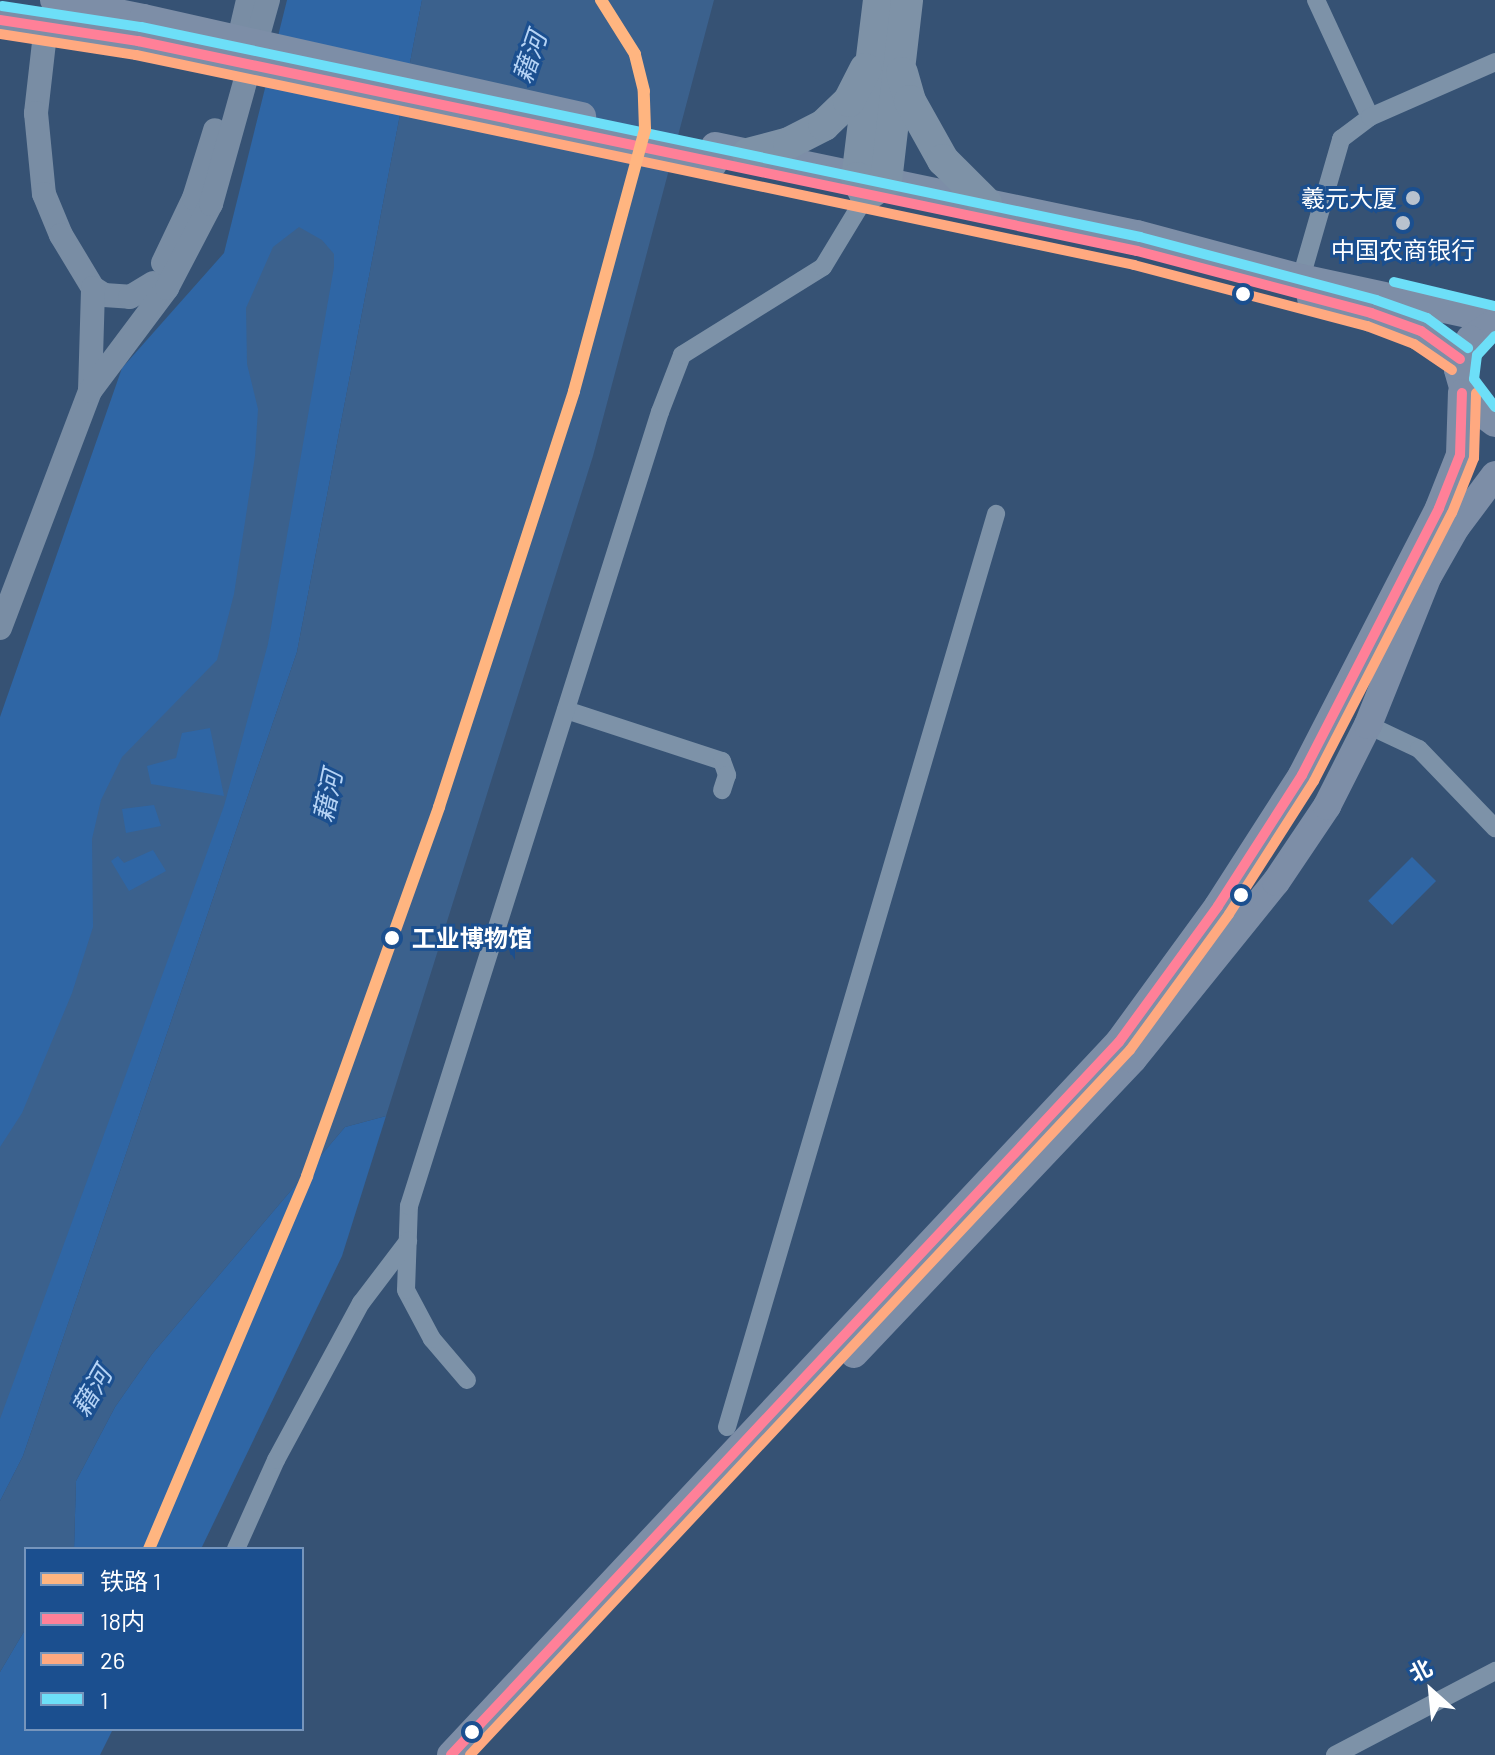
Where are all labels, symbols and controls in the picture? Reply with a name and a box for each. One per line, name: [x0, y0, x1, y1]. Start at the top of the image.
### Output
water label: 藉河: [506, 27, 552, 87]
place label: 羲元大厦: [1301, 184, 1397, 212]
marker: 羲元大厦: [1404, 189, 1422, 207]
marker: 中国农商银行: [1394, 214, 1412, 232]
place label: 中国农商银行: [1331, 236, 1475, 264]
unlabelled marker: [1235, 286, 1251, 302]
water label: 藉河: [306, 767, 348, 825]
unlabelled marker: [1233, 887, 1249, 903]
place label: 工业博物馆: [412, 924, 532, 952]
marker: 工业博物馆: [379, 925, 405, 951]
water label: 藉河: [64, 1361, 118, 1421]
legend: [24, 1547, 304, 1731]
text: 铁路 1: [100, 1566, 161, 1595]
text: 18内: [100, 1606, 145, 1635]
text: 26: [100, 1645, 125, 1674]
north arrow: [1391, 1651, 1471, 1731]
text: 北: [1404, 1653, 1436, 1686]
text: 1: [100, 1685, 108, 1714]
unlabelled marker: [464, 1724, 480, 1740]

